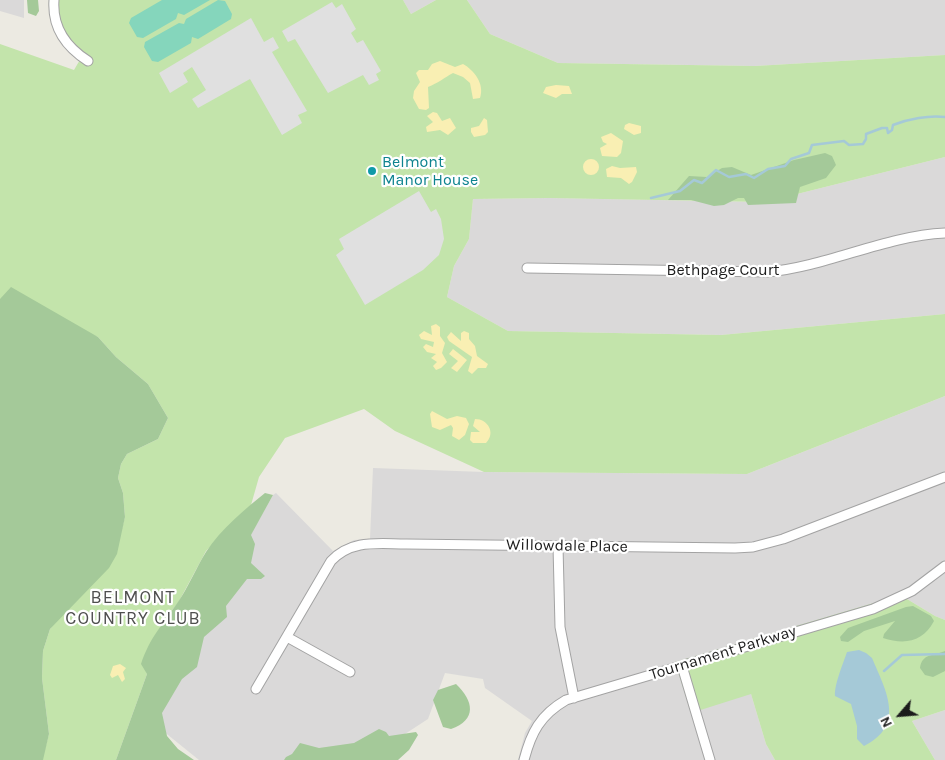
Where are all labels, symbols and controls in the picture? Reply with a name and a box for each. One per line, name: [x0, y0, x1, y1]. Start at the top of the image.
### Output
place label: Belmont Manor House: [382, 152, 478, 190]
marker: Belmont Manor House: [366, 165, 378, 177]
street label: Bethpage Court: [666, 260, 780, 280]
street label: Willowdale Place: [506, 535, 628, 557]
district label: BELMONT COUNTRY CLUB: [64, 587, 202, 630]
street label: Tournament Parkway: [647, 622, 799, 684]
north arrow: [875, 690, 925, 740]
text: N: [876, 714, 896, 730]

